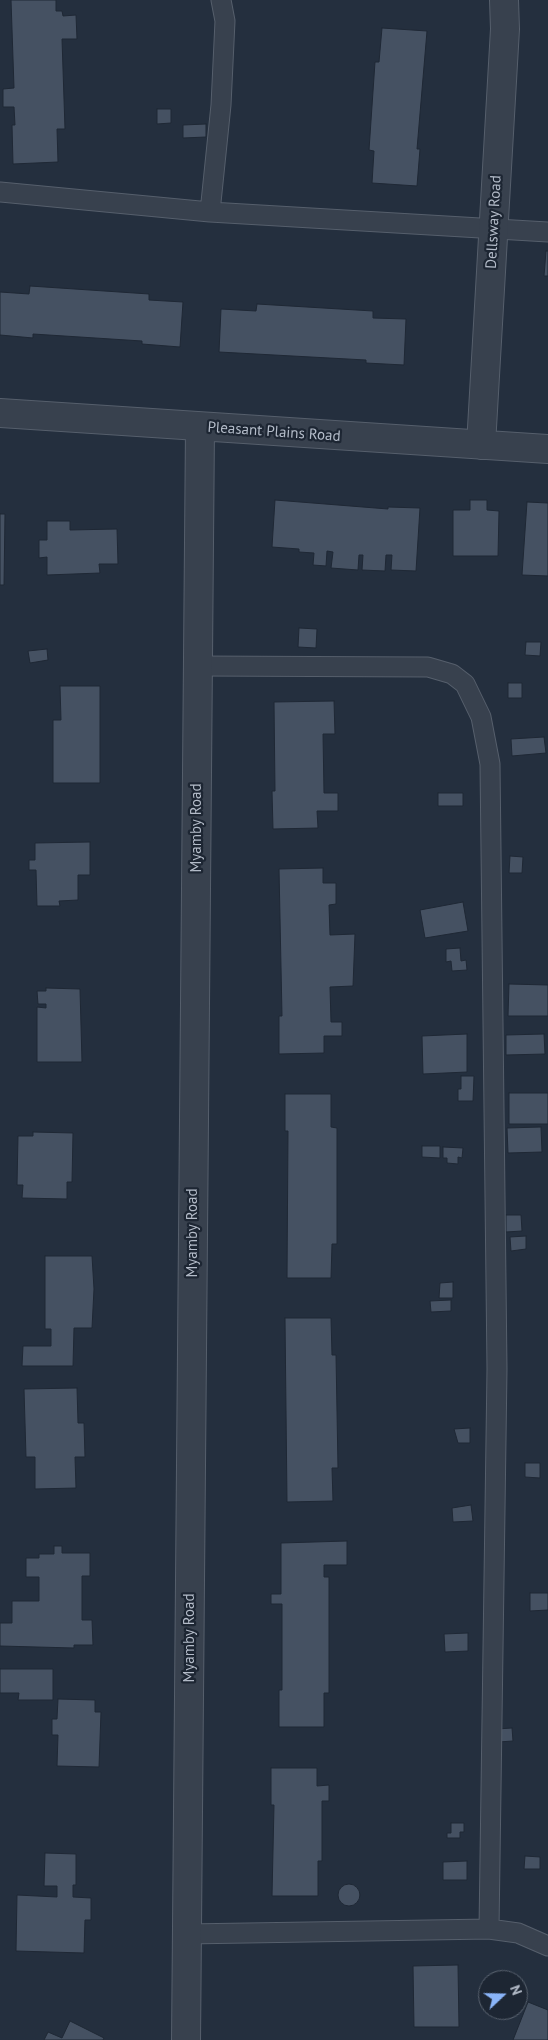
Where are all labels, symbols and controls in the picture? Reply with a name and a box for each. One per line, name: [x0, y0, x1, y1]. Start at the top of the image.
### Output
street label: Dellsway Road: [483, 175, 505, 269]
street label: Pleasant Plains Road: [207, 418, 341, 446]
street label: Myamby Road: [188, 783, 206, 873]
street label: Myamby Road: [184, 1188, 202, 1278]
street label: Myamby Road: [181, 1593, 199, 1683]
north arrow: [478, 1970, 528, 2020]
text: N: [506, 1982, 526, 1997]

